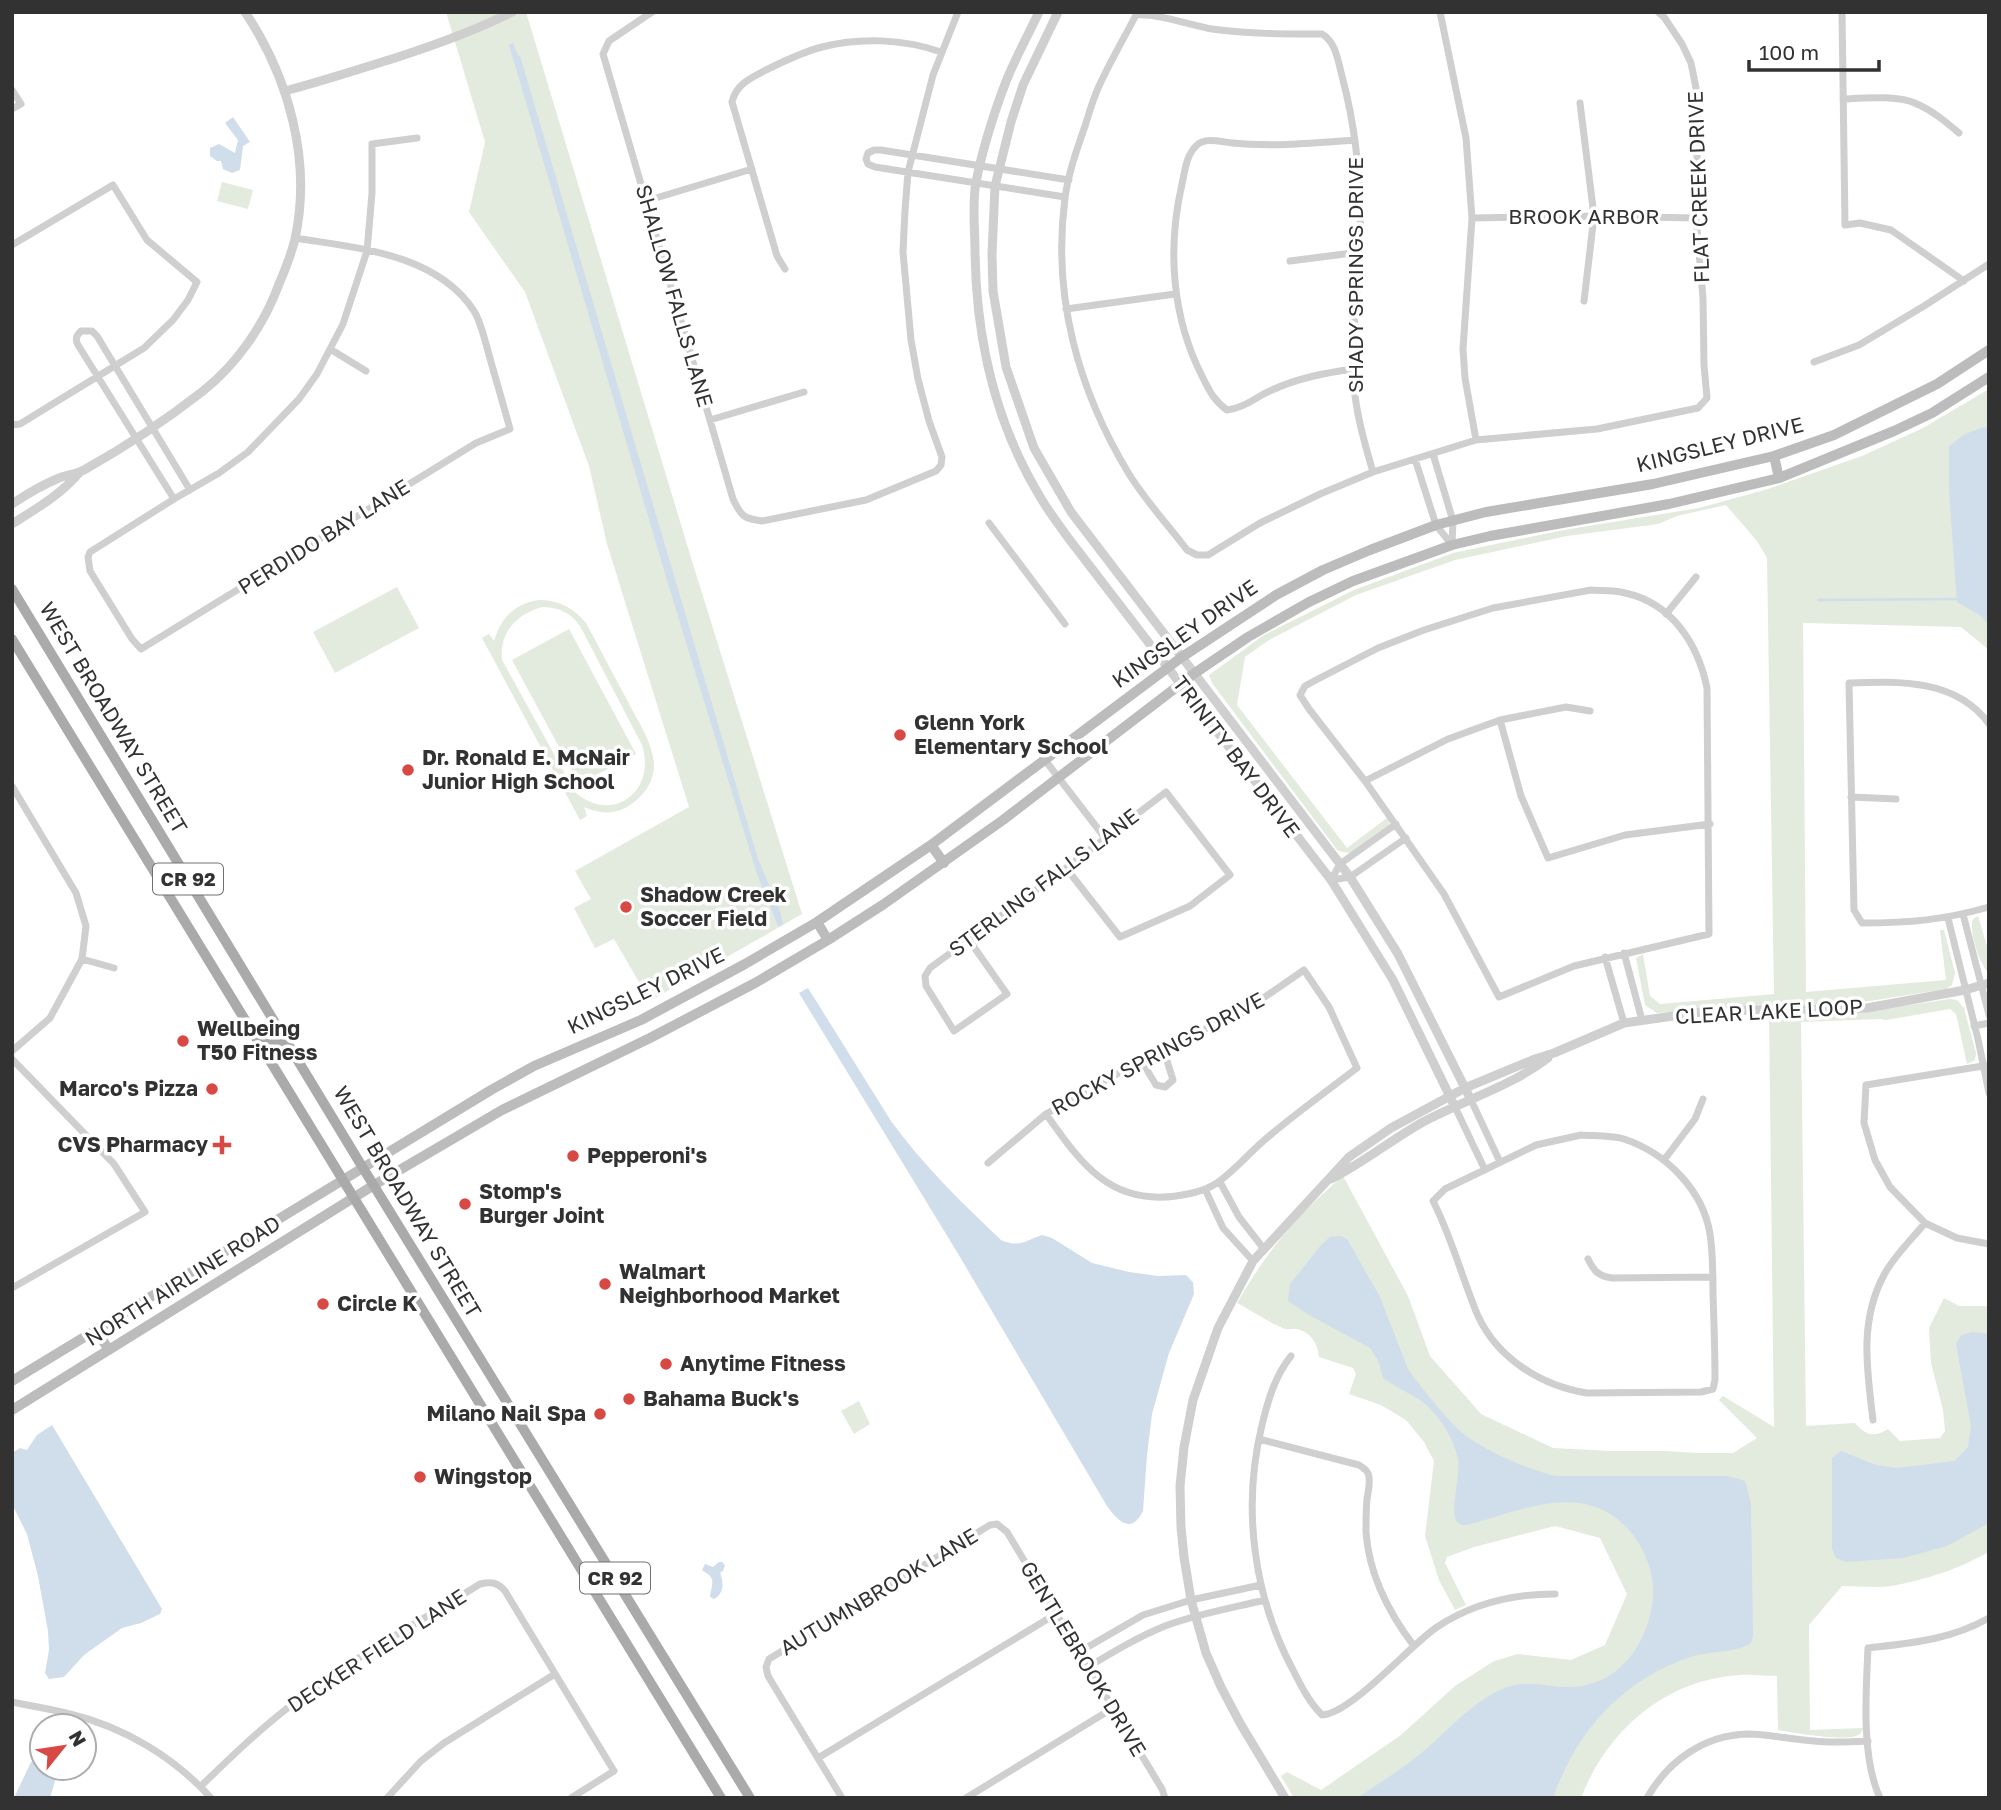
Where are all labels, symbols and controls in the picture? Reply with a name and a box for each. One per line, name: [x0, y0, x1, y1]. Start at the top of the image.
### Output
scale bar: [1749, 28, 1878, 72]
text: 100 m: [1759, 39, 1819, 65]
street label: FLAT CREEK DRIVE: [1682, 91, 1714, 284]
street label: SHADY SPRINGS DRIVE: [1342, 157, 1368, 393]
street label: SHALLOW FALLS LANE: [631, 181, 719, 410]
street label: BROOK ARBOR: [1508, 203, 1660, 229]
street label: KINGSLEY DRIVE: [1633, 411, 1806, 477]
street label: PERDIDO BAY LANE: [233, 473, 414, 599]
street label: KINGSLEY DRIVE: [1107, 573, 1262, 693]
street label: WEST BROADWAY STREET: [34, 597, 193, 838]
street label: TRINITY BAY DRIVE: [1168, 670, 1306, 842]
place label: Glenn York Elementary School: [914, 709, 1108, 759]
marker: Glenn York Elementary School: [892, 727, 908, 743]
place label: Dr. Ronald E. McNair Junior High School: [422, 744, 630, 794]
marker: Dr. Ronald E. McNair Junior High School: [400, 762, 416, 778]
street label: STERLING FALLS LANE: [943, 802, 1143, 962]
road number: CR 92: [153, 864, 223, 894]
place label: Shadow Creek Soccer Field: [640, 881, 787, 931]
marker: Shadow Creek Soccer Field: [618, 899, 634, 915]
street label: KINGSLEY DRIVE: [563, 941, 728, 1039]
street label: ROCKY SPRINGS DRIVE: [1047, 986, 1268, 1120]
street label: CLEAR LAKE LOOP: [1674, 993, 1863, 1029]
place label: Wellbeing T50 Fitness: [197, 1015, 318, 1065]
marker: Wellbeing T50 Fitness: [175, 1033, 191, 1049]
place label: Marco's Pizza: [59, 1075, 198, 1101]
marker: Marco's Pizza: [204, 1081, 220, 1097]
street label: WEST BROADWAY STREET: [328, 1081, 487, 1322]
place label: CVS Pharmacy: [58, 1131, 208, 1157]
marker: CVS Pharmacy: [214, 1137, 230, 1153]
place label: Pepperoni's: [587, 1142, 707, 1168]
marker: Pepperoni's: [565, 1148, 581, 1164]
place label: Stomp's Burger Joint: [479, 1178, 604, 1228]
marker: Stomp's Burger Joint: [457, 1196, 473, 1212]
street label: NORTH AIRLINE ROAD: [80, 1209, 285, 1351]
place label: Walmart Neighborhood Market: [619, 1258, 840, 1308]
marker: Walmart Neighborhood Market: [597, 1276, 613, 1292]
place label: Circle K: [337, 1290, 417, 1316]
marker: Circle K: [315, 1296, 331, 1312]
place label: Anytime Fitness: [680, 1350, 846, 1376]
marker: Anytime Fitness: [658, 1356, 674, 1372]
place label: Bahama Buck's: [643, 1385, 800, 1411]
marker: Bahama Buck's: [621, 1391, 637, 1407]
place label: Milano Nail Spa: [426, 1400, 586, 1426]
marker: Milano Nail Spa: [592, 1406, 608, 1422]
place label: Wingstop: [434, 1463, 532, 1489]
marker: Wingstop: [412, 1469, 428, 1485]
street label: AUTUMNBROOK LANE: [775, 1522, 982, 1660]
street label: GENTLEBROOK DRIVE: [1015, 1556, 1152, 1761]
road number: CR 92: [580, 1562, 650, 1594]
street label: DECKER FIELD LANE: [282, 1583, 471, 1718]
north arrow: [28, 1712, 98, 1782]
text: N: [65, 1726, 92, 1750]

